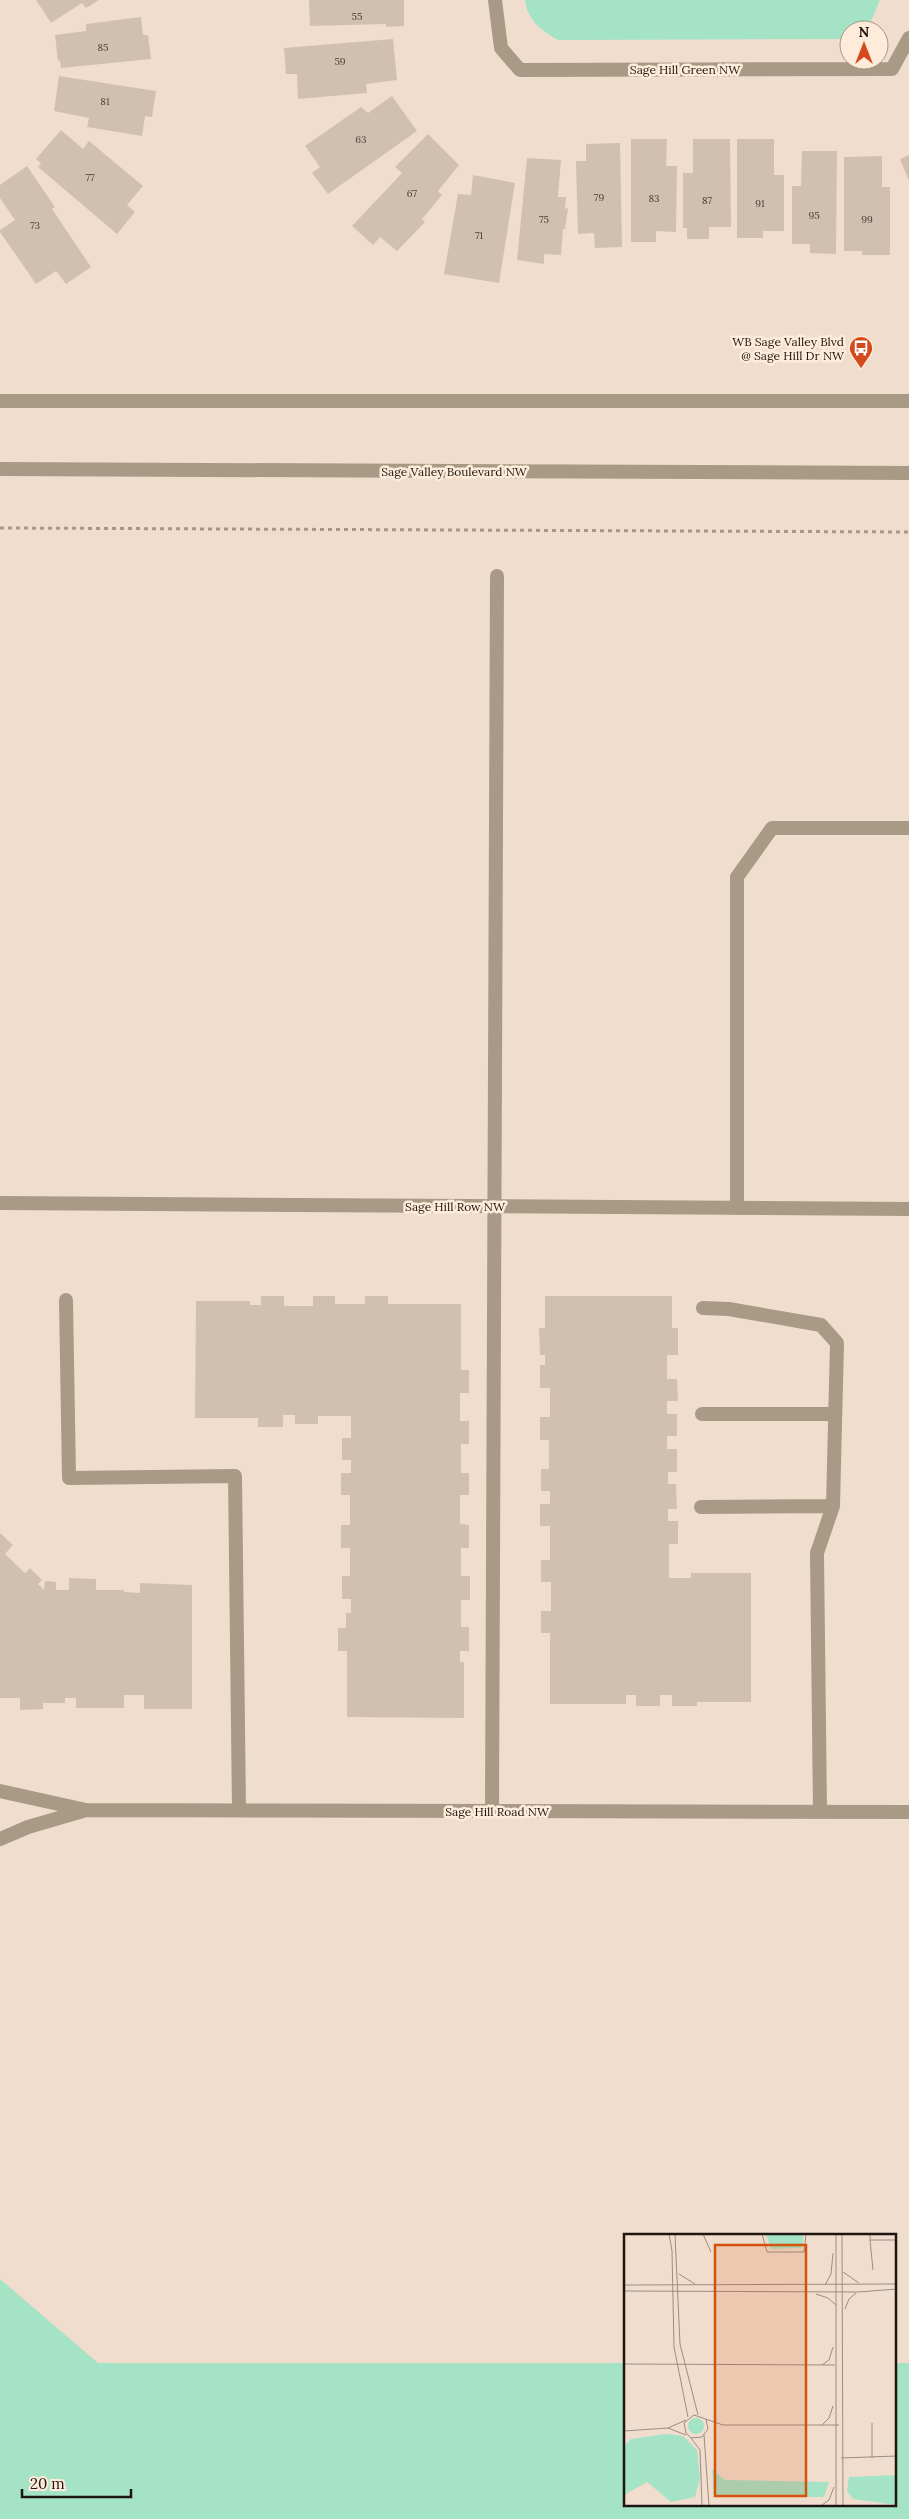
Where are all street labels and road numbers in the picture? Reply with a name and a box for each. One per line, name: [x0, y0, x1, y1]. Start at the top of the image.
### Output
street label: Sage Hill Green NW: [630, 62, 741, 77]
street label: Sage Valley Boulevard NW: [381, 464, 528, 479]
street label: Sage Hill Row NW: [405, 1199, 506, 1214]
street label: Sage Hill Road NW: [445, 1804, 550, 1819]

